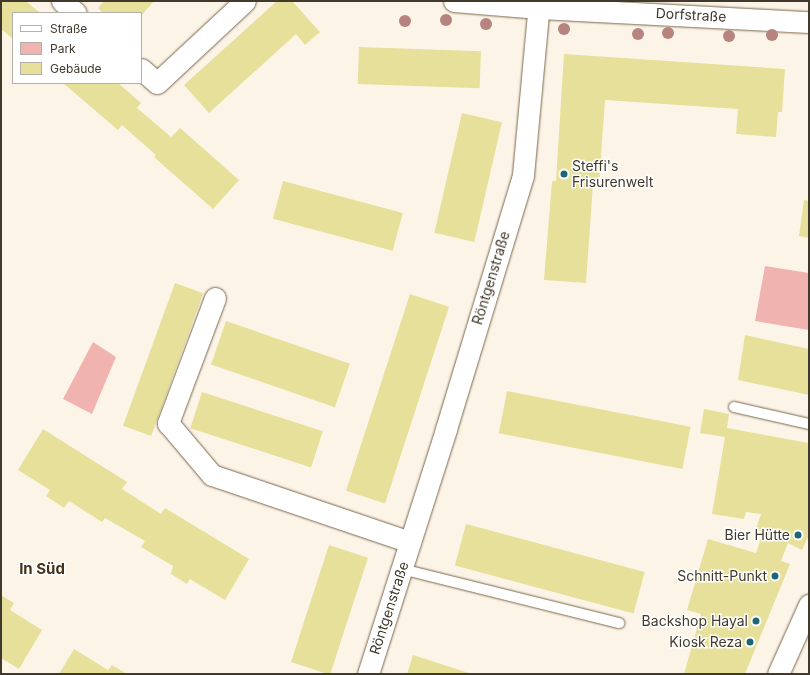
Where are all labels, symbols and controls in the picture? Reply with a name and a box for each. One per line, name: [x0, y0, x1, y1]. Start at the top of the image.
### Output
street label: Dorfstraße: [655, 5, 727, 25]
legend: [12, 12, 142, 84]
text: Straße: [50, 21, 87, 36]
text: Park: [50, 41, 76, 56]
text: Gebäude: [50, 61, 102, 76]
place label: Steffi's Frisurenwelt: [572, 158, 653, 190]
marker: Steffi's Frisurenwelt: [559, 169, 569, 179]
street label: Röntgenstraße: [469, 229, 513, 327]
place label: Bier Hütte: [725, 527, 790, 543]
marker: Bier Hütte: [793, 530, 803, 540]
street label: Röntgenstraße: [366, 559, 412, 657]
district label: In Süd: [19, 560, 65, 578]
place label: Schnitt-Punkt: [677, 568, 767, 584]
marker: Schnitt-Punkt: [770, 571, 780, 581]
place label: Backshop Hayal: [642, 613, 748, 629]
marker: Backshop Hayal: [751, 616, 761, 626]
place label: Kiosk Reza: [669, 634, 742, 650]
marker: Kiosk Reza: [745, 637, 755, 647]

